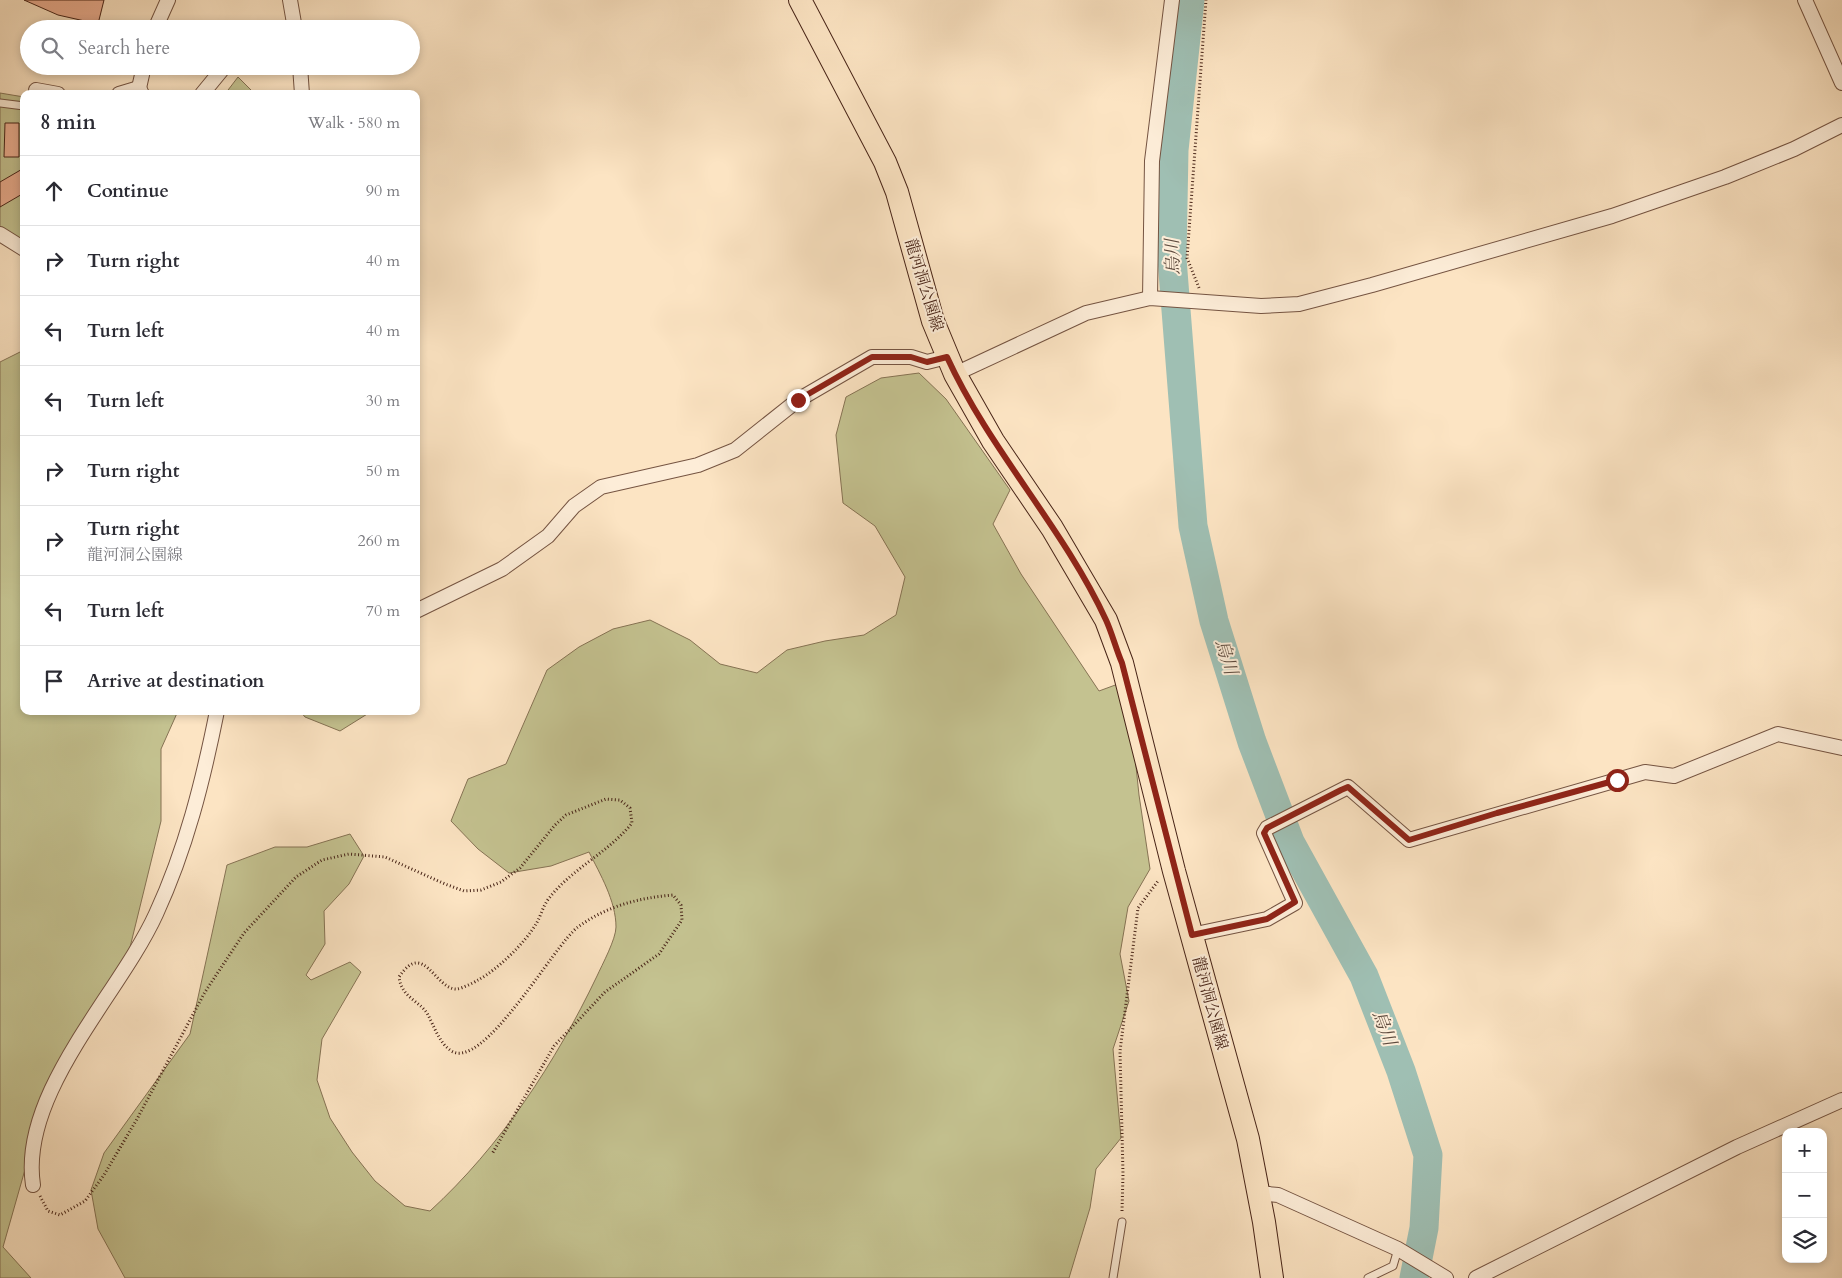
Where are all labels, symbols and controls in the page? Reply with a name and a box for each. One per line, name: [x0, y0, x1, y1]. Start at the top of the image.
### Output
search box: [20, 20, 420, 75]
icon: search: [38, 34, 66, 62]
text: Search here: [78, 35, 170, 61]
text: 8 min: [40, 108, 96, 137]
text: Walk · 580 m: [308, 112, 400, 134]
icon: ahead: [40, 177, 68, 205]
text: Continue: [87, 178, 169, 204]
text: 90 m: [366, 180, 400, 202]
street label: 龍河洞公園線: [899, 236, 949, 334]
water label: 烏川: [1160, 237, 1186, 275]
icon: right: [40, 247, 68, 275]
text: Turn right: [87, 248, 179, 274]
text: 40 m: [366, 250, 400, 272]
icon: left: [40, 317, 68, 345]
text: Turn left: [87, 318, 164, 344]
text: 40 m: [366, 320, 400, 342]
icon: left: [40, 387, 68, 415]
text: Turn left: [87, 388, 164, 414]
route end: [787, 389, 810, 412]
text: 30 m: [366, 390, 400, 412]
icon: right: [40, 457, 68, 485]
text: Turn right: [87, 458, 179, 484]
text: 50 m: [366, 460, 400, 482]
text: Turn right: [87, 516, 179, 542]
icon: right: [40, 527, 68, 555]
text: 260 m: [358, 530, 400, 552]
text: 龍河洞公園線: [87, 544, 183, 566]
icon: left: [40, 597, 68, 625]
text: Turn left: [87, 598, 164, 624]
text: 70 m: [366, 600, 400, 622]
water label: 烏川: [1209, 636, 1244, 680]
icon: arrive: [40, 667, 68, 695]
text: Arrive at destination: [87, 668, 264, 694]
route start: [1606, 769, 1629, 792]
street label: 龍河洞公園線: [1187, 954, 1233, 1052]
water label: 烏川: [1366, 1007, 1403, 1051]
map controls: [1782, 1128, 1827, 1263]
button: +: [1782, 1128, 1827, 1173]
button: −: [1782, 1173, 1827, 1218]
button: layers: [1782, 1218, 1827, 1263]

